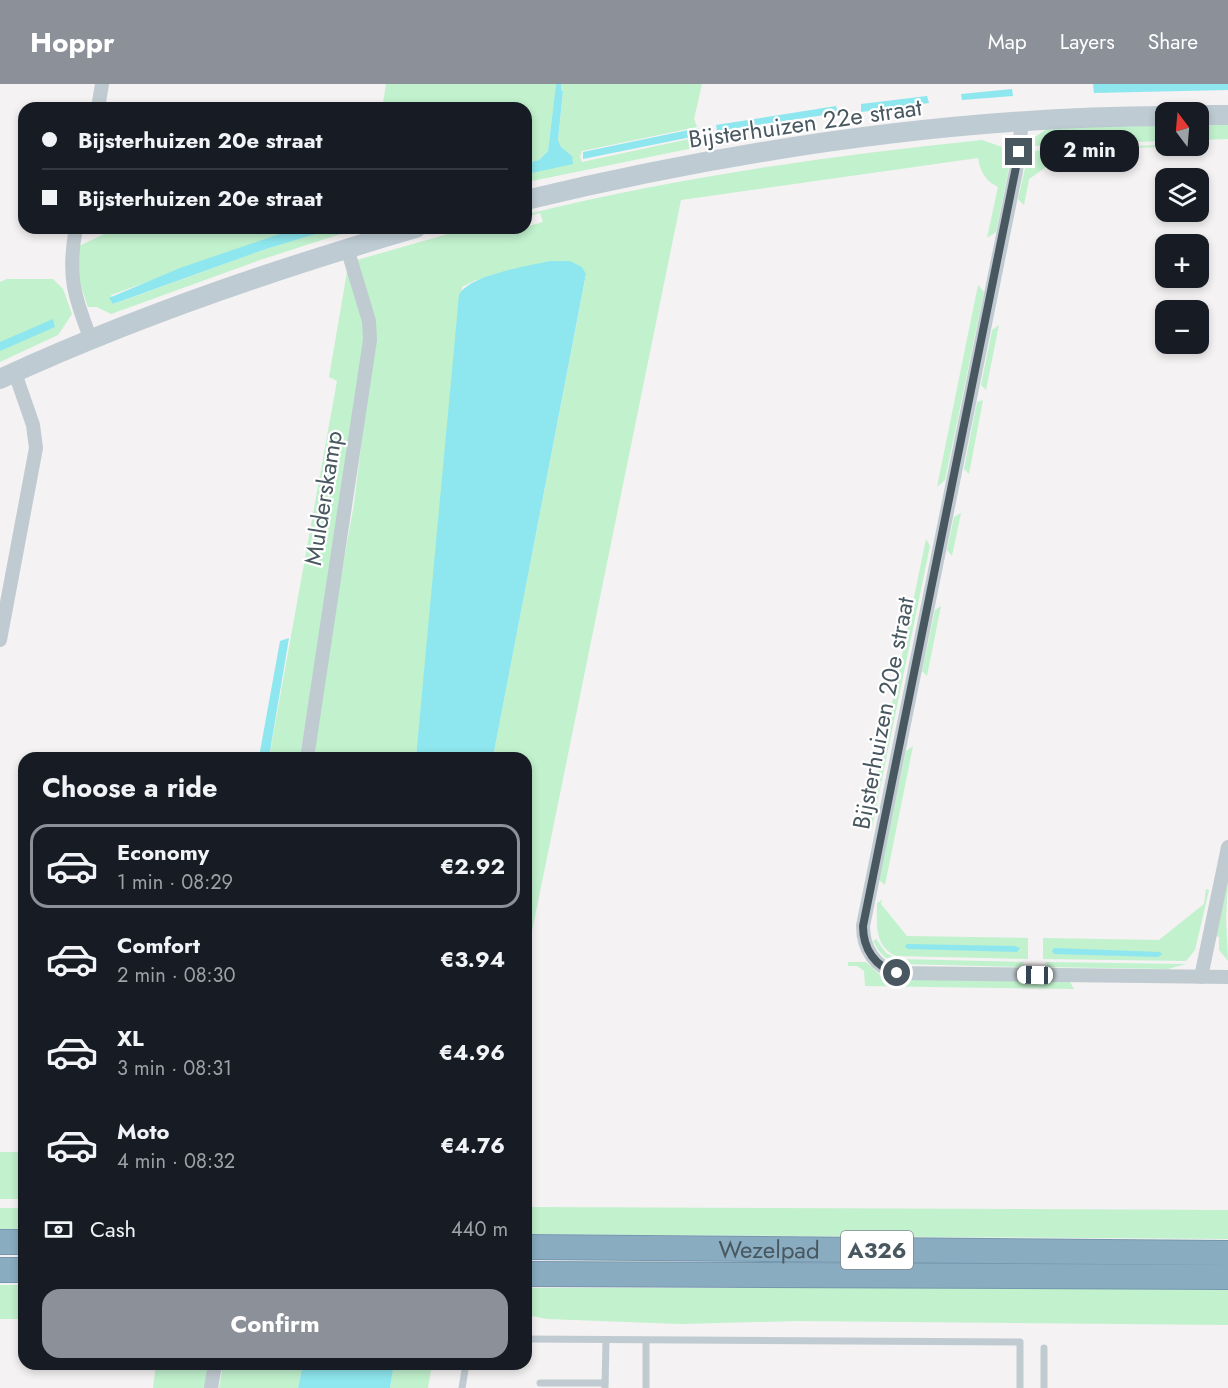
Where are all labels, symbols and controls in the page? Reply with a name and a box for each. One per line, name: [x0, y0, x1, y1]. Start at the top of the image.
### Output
text: Hoppr: [30, 22, 115, 63]
text: Map: [988, 27, 1027, 57]
text: Layers: [1060, 27, 1115, 57]
text: Share: [1148, 27, 1198, 57]
street label: Bijsterhuizen 22e straat: [686, 89, 924, 157]
north arrow: [1155, 102, 1209, 156]
map controls: [1155, 102, 1209, 354]
text: Bijsterhuizen 20e straat: [78, 124, 323, 156]
callout: 2 min: [1040, 131, 1139, 173]
text: 2 min: [1063, 136, 1116, 165]
route end: [1005, 138, 1032, 165]
button: layers: [1155, 168, 1209, 222]
text: Bijsterhuizen 20e straat: [78, 182, 323, 214]
button: +: [1155, 234, 1209, 288]
button: −: [1155, 300, 1209, 354]
street label: Mulderskamp: [295, 428, 351, 568]
street label: Bijsterhuizen 20e straat: [843, 594, 923, 832]
text: Choose a ride: [42, 768, 217, 807]
text: Economy: [117, 836, 209, 868]
icon: car: [45, 839, 99, 893]
text: €2.92: [440, 850, 505, 882]
text: 1 min · 08:29: [117, 868, 233, 897]
text: Comfort: [117, 929, 200, 961]
icon: car: [45, 932, 99, 986]
text: €3.94: [440, 943, 505, 975]
route start: [883, 959, 910, 986]
text: 2 min · 08:30: [117, 961, 236, 990]
car: [1017, 966, 1053, 984]
text: XL: [117, 1022, 144, 1054]
icon: car: [45, 1025, 99, 1079]
text: €4.96: [439, 1036, 505, 1068]
text: 3 min · 08:31: [117, 1054, 232, 1083]
text: Moto: [117, 1115, 170, 1147]
icon: car: [45, 1118, 99, 1172]
text: €4.76: [440, 1129, 505, 1161]
text: 4 min · 08:32: [117, 1147, 235, 1176]
icon: cash: [42, 1213, 75, 1246]
text: Cash: [90, 1213, 136, 1245]
text: 440 m: [451, 1215, 508, 1244]
street label: Wezelpad: [718, 1231, 820, 1267]
road number: A326: [841, 1231, 913, 1269]
button: Confirm: [42, 1289, 508, 1358]

